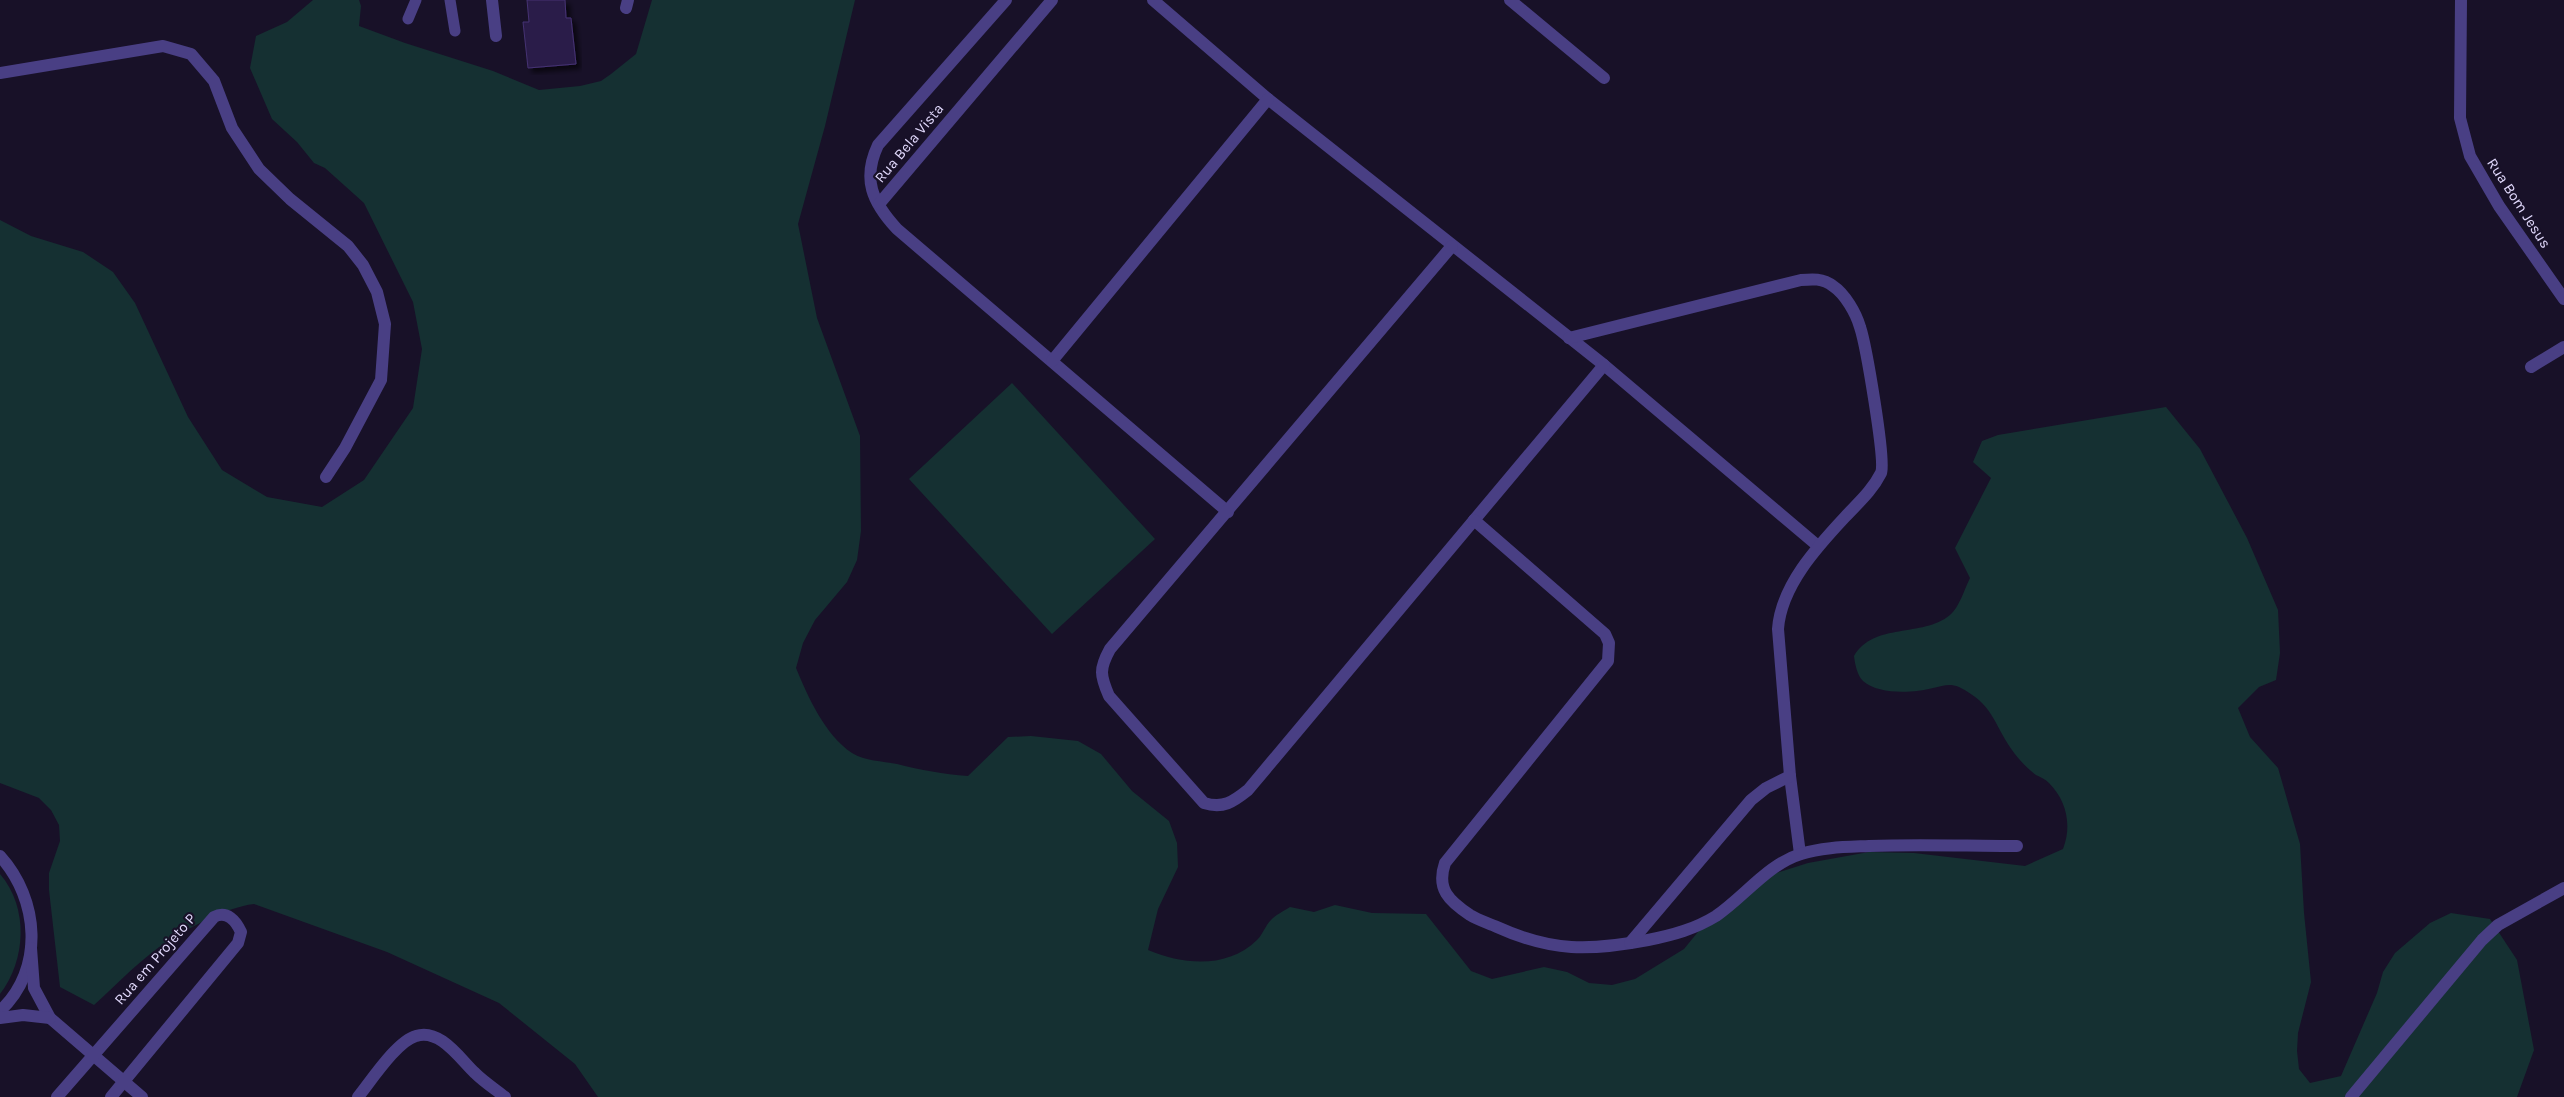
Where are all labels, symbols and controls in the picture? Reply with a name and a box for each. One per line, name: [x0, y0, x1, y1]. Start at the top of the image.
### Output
street label: Rua Bela Vista: [871, 100, 947, 186]
street label: Rua Bom Jesus: [2483, 155, 2555, 251]
street label: Rua em Projeto P: [110, 910, 200, 1008]

